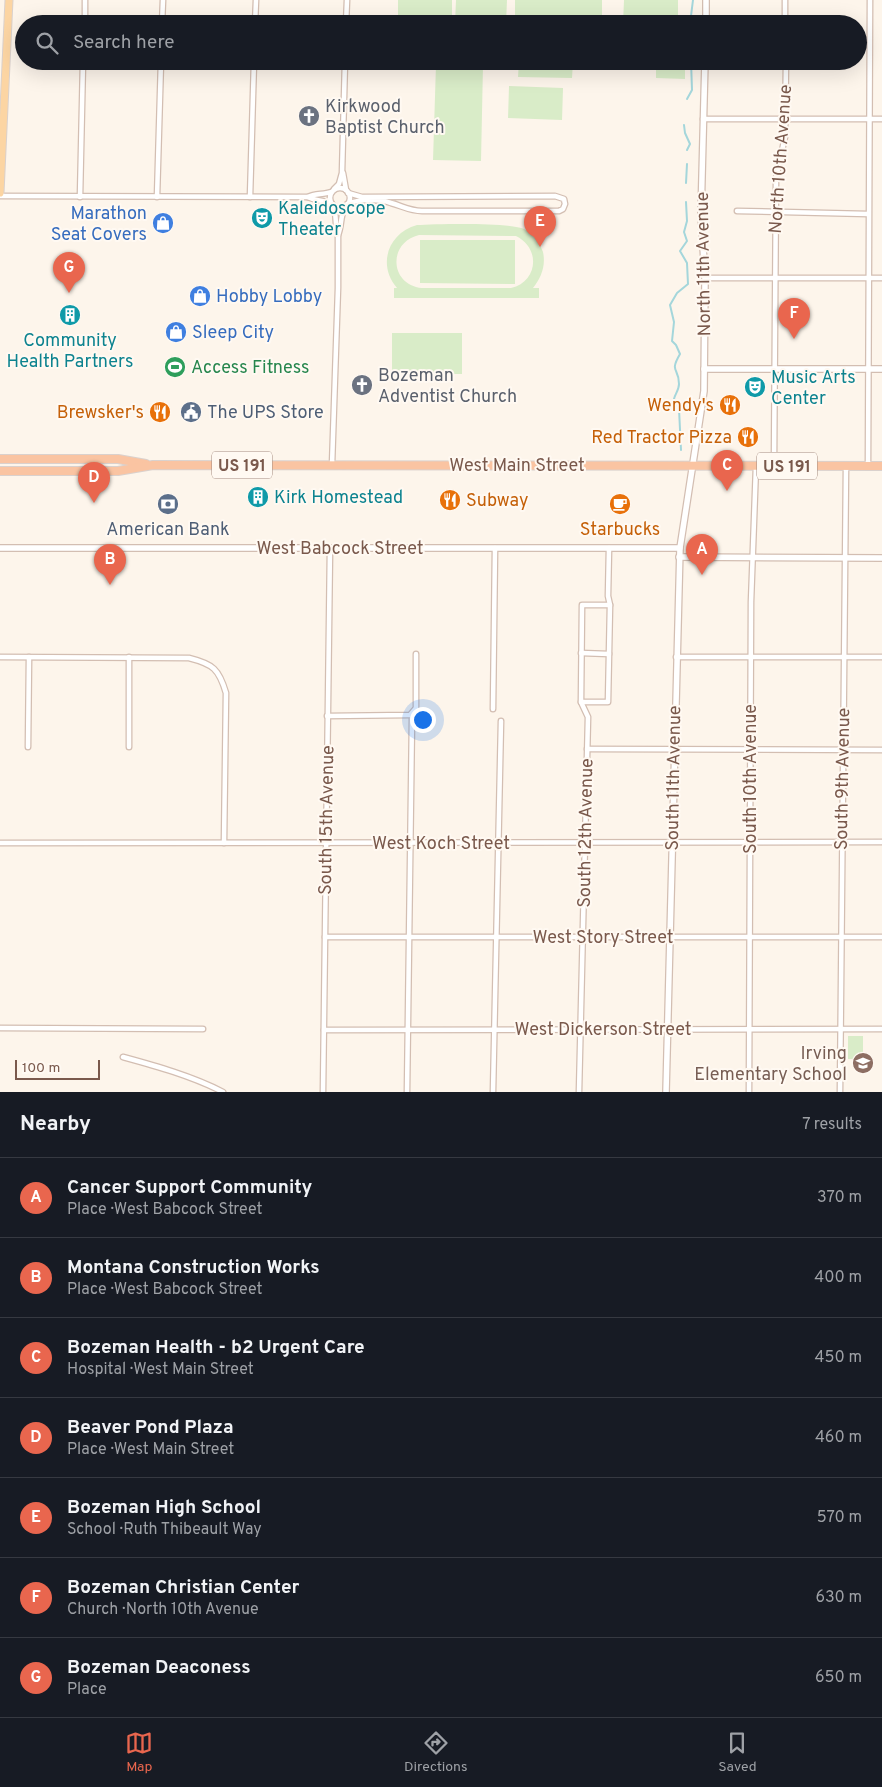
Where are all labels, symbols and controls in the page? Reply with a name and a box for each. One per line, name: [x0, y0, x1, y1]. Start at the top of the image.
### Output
search box: [15, 15, 867, 70]
icon: search: [33, 29, 61, 57]
text: Search here: [73, 31, 175, 55]
street label: North 10th Avenue: [765, 84, 798, 234]
place label: Kirkwood Baptist Church: [325, 96, 445, 140]
church icon: Kirkwood Baptist Church: [297, 104, 321, 128]
street label: North 11th Avenue: [692, 192, 717, 336]
place label: Kaleidoscope Theater: [278, 198, 386, 242]
place label: Marathon Seat Covers: [51, 203, 147, 247]
theatre icon: Kaleidoscope Theater: [250, 206, 274, 230]
pin: E: [524, 206, 556, 247]
shop icon: Marathon Seat Covers: [151, 211, 175, 235]
pin: G: [53, 252, 85, 293]
shop icon: Hobby Lobby: [188, 284, 212, 308]
place label: Hobby Lobby: [216, 286, 322, 309]
pin: F: [778, 298, 810, 339]
building icon: Community Health Partners: [58, 303, 82, 327]
shop icon: Sleep City: [164, 320, 188, 344]
place label: Sleep City: [192, 322, 274, 345]
place label: Community Health Partners: [7, 330, 133, 374]
sports icon: Access Fitness: [163, 355, 187, 379]
place label: Access Fitness: [191, 357, 310, 380]
place label: Bozeman Adventist Church: [378, 365, 517, 409]
place label: Music Arts Center: [771, 367, 856, 411]
church icon: Bozeman Adventist Church: [350, 373, 374, 397]
theatre icon: Music Arts Center: [743, 375, 767, 399]
restaurant icon: Wendy's: [718, 393, 742, 417]
place label: Wendy's: [647, 395, 714, 418]
restaurant icon: Brewsker's: [148, 400, 172, 424]
public building icon: The UPS Store: [179, 400, 203, 424]
place label: Brewsker's: [57, 402, 144, 425]
place label: The UPS Store: [207, 402, 324, 425]
restaurant icon: Red Tractor Pizza: [736, 425, 760, 449]
place label: Red Tractor Pizza: [591, 427, 732, 450]
pin: C: [711, 450, 743, 491]
road number: US 191: [212, 452, 272, 478]
road number: US 191: [757, 452, 817, 480]
street label: West Main Street: [449, 455, 585, 478]
pin: D: [78, 462, 110, 503]
building icon: Kirk Homestead: [246, 485, 270, 509]
place label: Kirk Homestead: [274, 487, 403, 510]
restaurant icon: Subway: [438, 488, 462, 512]
place label: Subway: [466, 490, 529, 513]
bank icon: American Bank: [156, 492, 180, 516]
cafe icon: Starbucks: [608, 492, 632, 516]
place label: American Bank: [106, 519, 230, 542]
place label: Starbucks: [580, 519, 660, 542]
pin: A: [686, 534, 718, 575]
street label: West Babcock Street: [256, 538, 424, 561]
pin: B: [94, 544, 126, 585]
street label: South 10th Avenue: [740, 704, 763, 854]
street label: South 11th Avenue: [662, 705, 687, 851]
your location: [410, 707, 436, 733]
street label: South 9th Avenue: [831, 708, 856, 850]
street label: South 15th Avenue: [315, 745, 340, 895]
street label: South 12th Avenue: [574, 758, 599, 908]
street label: West Koch Street: [372, 833, 510, 856]
street label: West Story Street: [532, 927, 674, 950]
street label: West Dickerson Street: [514, 1019, 692, 1042]
place label: Irving Elementary School: [694, 1043, 847, 1087]
school or university icon: Irving Elementary School: [851, 1051, 875, 1075]
scale bar: [15, 1057, 100, 1080]
text: 100 m: [22, 1060, 60, 1077]
text: Nearby: [20, 1111, 91, 1138]
text: 7 results: [802, 1115, 862, 1135]
text: Cancer Support Community: [67, 1176, 312, 1200]
text: A: [30, 1188, 42, 1208]
text: 370 m: [817, 1188, 862, 1208]
text: Place · West Babcock Street: [67, 1200, 263, 1220]
text: Montana Construction Works: [67, 1256, 320, 1280]
text: B: [30, 1268, 42, 1288]
text: 400 m: [814, 1268, 862, 1288]
text: Place · West Babcock Street: [67, 1280, 263, 1300]
text: Bozeman Health - b2 Urgent Care: [67, 1336, 365, 1360]
text: C: [31, 1348, 41, 1368]
text: 450 m: [815, 1348, 862, 1368]
text: Hospital · West Main Street: [67, 1360, 254, 1380]
text: Beaver Pond Plaza: [67, 1416, 234, 1440]
text: D: [30, 1428, 42, 1448]
text: 460 m: [815, 1428, 862, 1448]
text: Place · West Main Street: [67, 1440, 234, 1460]
text: Bozeman High School: [67, 1496, 261, 1520]
text: E: [31, 1508, 41, 1528]
text: 570 m: [817, 1508, 862, 1528]
text: School · Ruth Thibeault Way: [67, 1520, 262, 1540]
text: Bozeman Christian Center: [67, 1576, 299, 1600]
text: F: [31, 1588, 41, 1608]
text: 630 m: [815, 1588, 862, 1608]
text: Church · North 10th Avenue: [67, 1600, 259, 1620]
text: Bozeman Deaconess: [67, 1656, 251, 1680]
text: G: [31, 1668, 41, 1688]
text: 650 m: [815, 1668, 862, 1688]
text: Place: [67, 1680, 107, 1700]
tab: Map: [125, 1729, 153, 1776]
tab: Directions: [404, 1729, 468, 1776]
tab: Saved: [718, 1729, 757, 1776]

